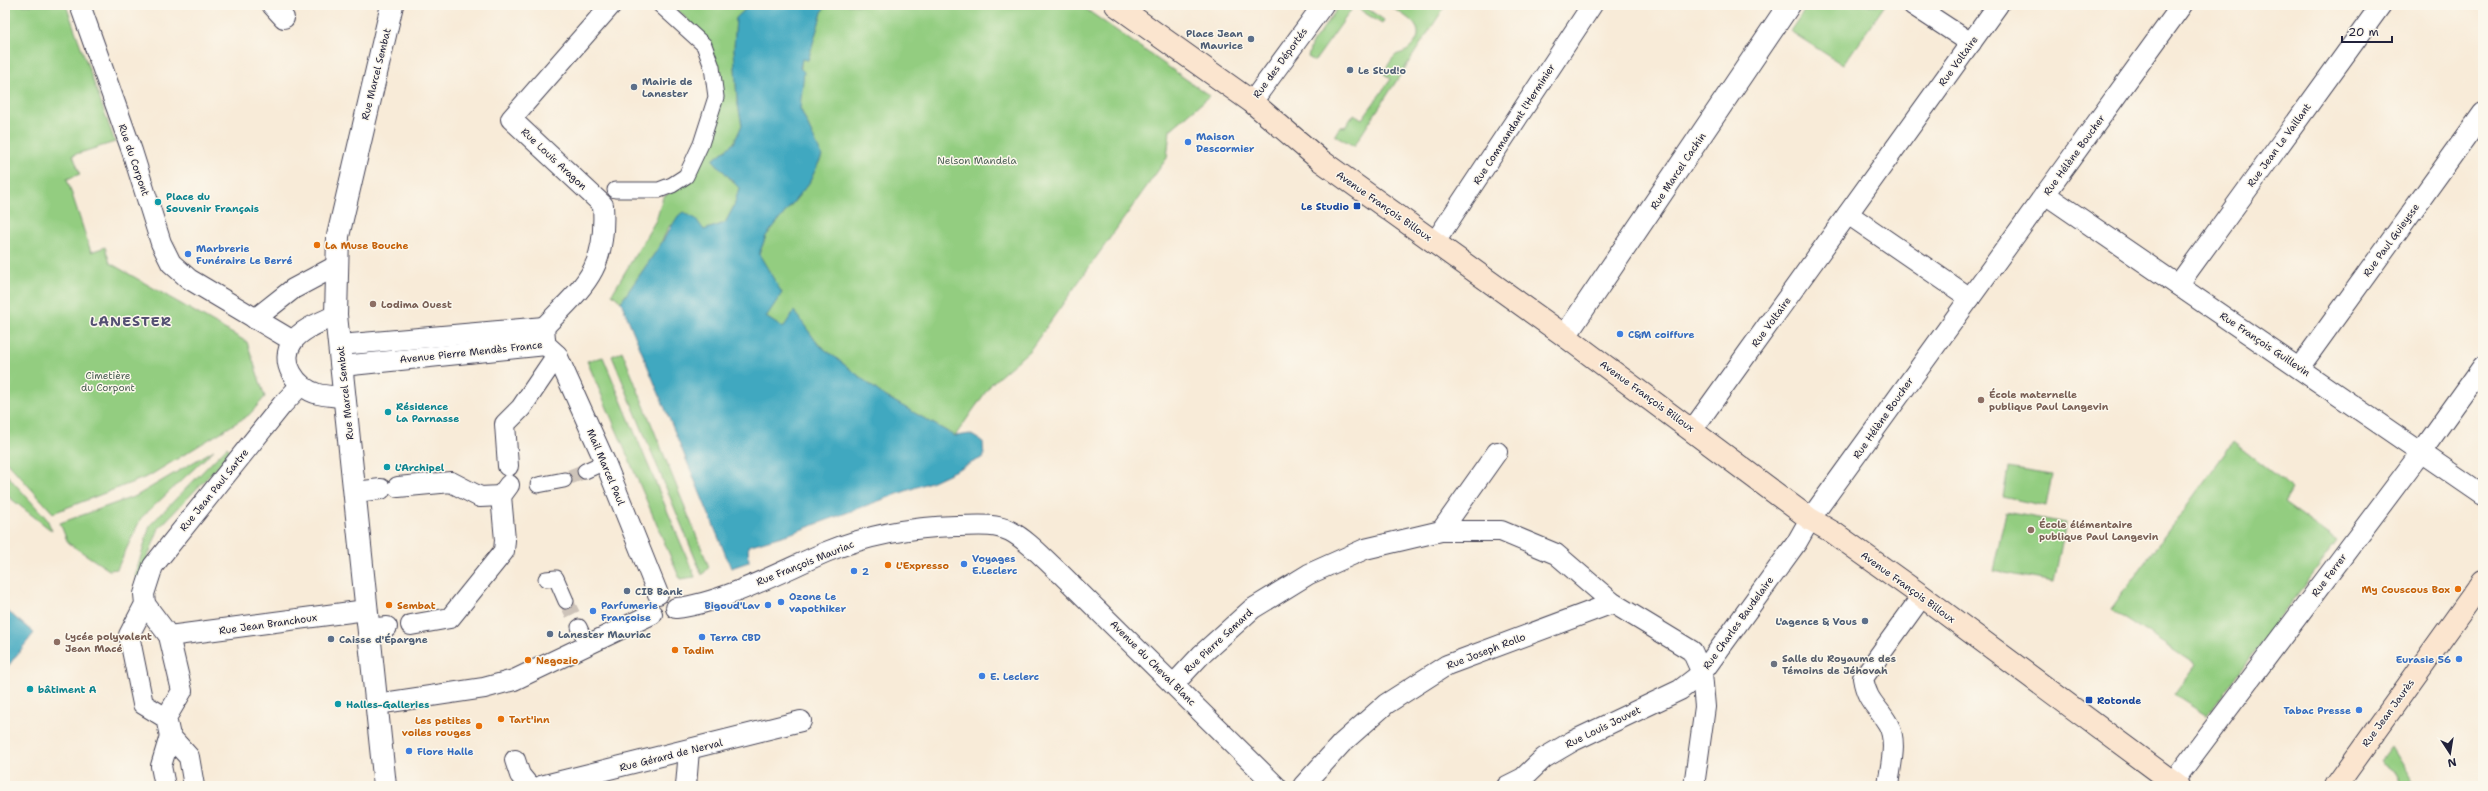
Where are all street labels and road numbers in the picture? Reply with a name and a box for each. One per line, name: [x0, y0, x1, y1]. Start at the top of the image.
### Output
street label: Rue des Déportés: [1250, 25, 1310, 101]
street label: Rue Marcel Sembat: [358, 27, 394, 121]
street label: Rue Voltaire: [1935, 33, 1981, 89]
street label: Rue Commandant l'Herminier: [1470, 61, 1558, 187]
street label: Rue Jean Le Vaillant: [2244, 101, 2314, 189]
street label: Rue Hélène Boucher: [2040, 112, 2108, 198]
street label: Rue du Corpont: [116, 122, 152, 198]
street label: Rue Louis Aragon: [518, 125, 590, 193]
street label: Rue Marcel Cachin: [1647, 130, 1709, 212]
street label: Avenue François Billoux: [1334, 168, 1434, 244]
street label: Rue Paul Guieysse: [2360, 201, 2422, 279]
street label: Rue Voltaire: [1748, 294, 1794, 350]
street label: Rue François Guillevin: [2217, 309, 2313, 379]
street label: Avenue Pierre Mendès France: [399, 338, 543, 366]
street label: Rue Marcel Sembat: [334, 346, 356, 440]
street label: Avenue François Billoux: [1597, 357, 1697, 435]
street label: Rue Hélène Boucher: [1850, 374, 1916, 461]
street label: Mail Marcel Paul: [584, 427, 628, 507]
street label: Rue Jean Paul Sartre: [177, 446, 251, 534]
street label: Rue François Mauriac: [754, 537, 856, 589]
street label: Avenue François Billoux: [1858, 548, 1958, 626]
street label: Rue Ferrer: [2309, 551, 2350, 599]
street label: Rue Charles Baudelaire: [1700, 574, 1776, 672]
street label: Rue Pierre Semard: [1181, 605, 1256, 676]
street label: Rue Jean Branchoux: [218, 611, 318, 637]
street label: Avenue du Cheval Blanc: [1107, 617, 1199, 709]
street label: Rue Joseph Rollo: [1445, 630, 1527, 672]
street label: Rue Jean Jaurès: [2359, 676, 2417, 750]
street label: Rue Louis Jouvet: [1563, 703, 1643, 751]
street label: Rue Gérard de Nerval: [618, 736, 724, 774]

